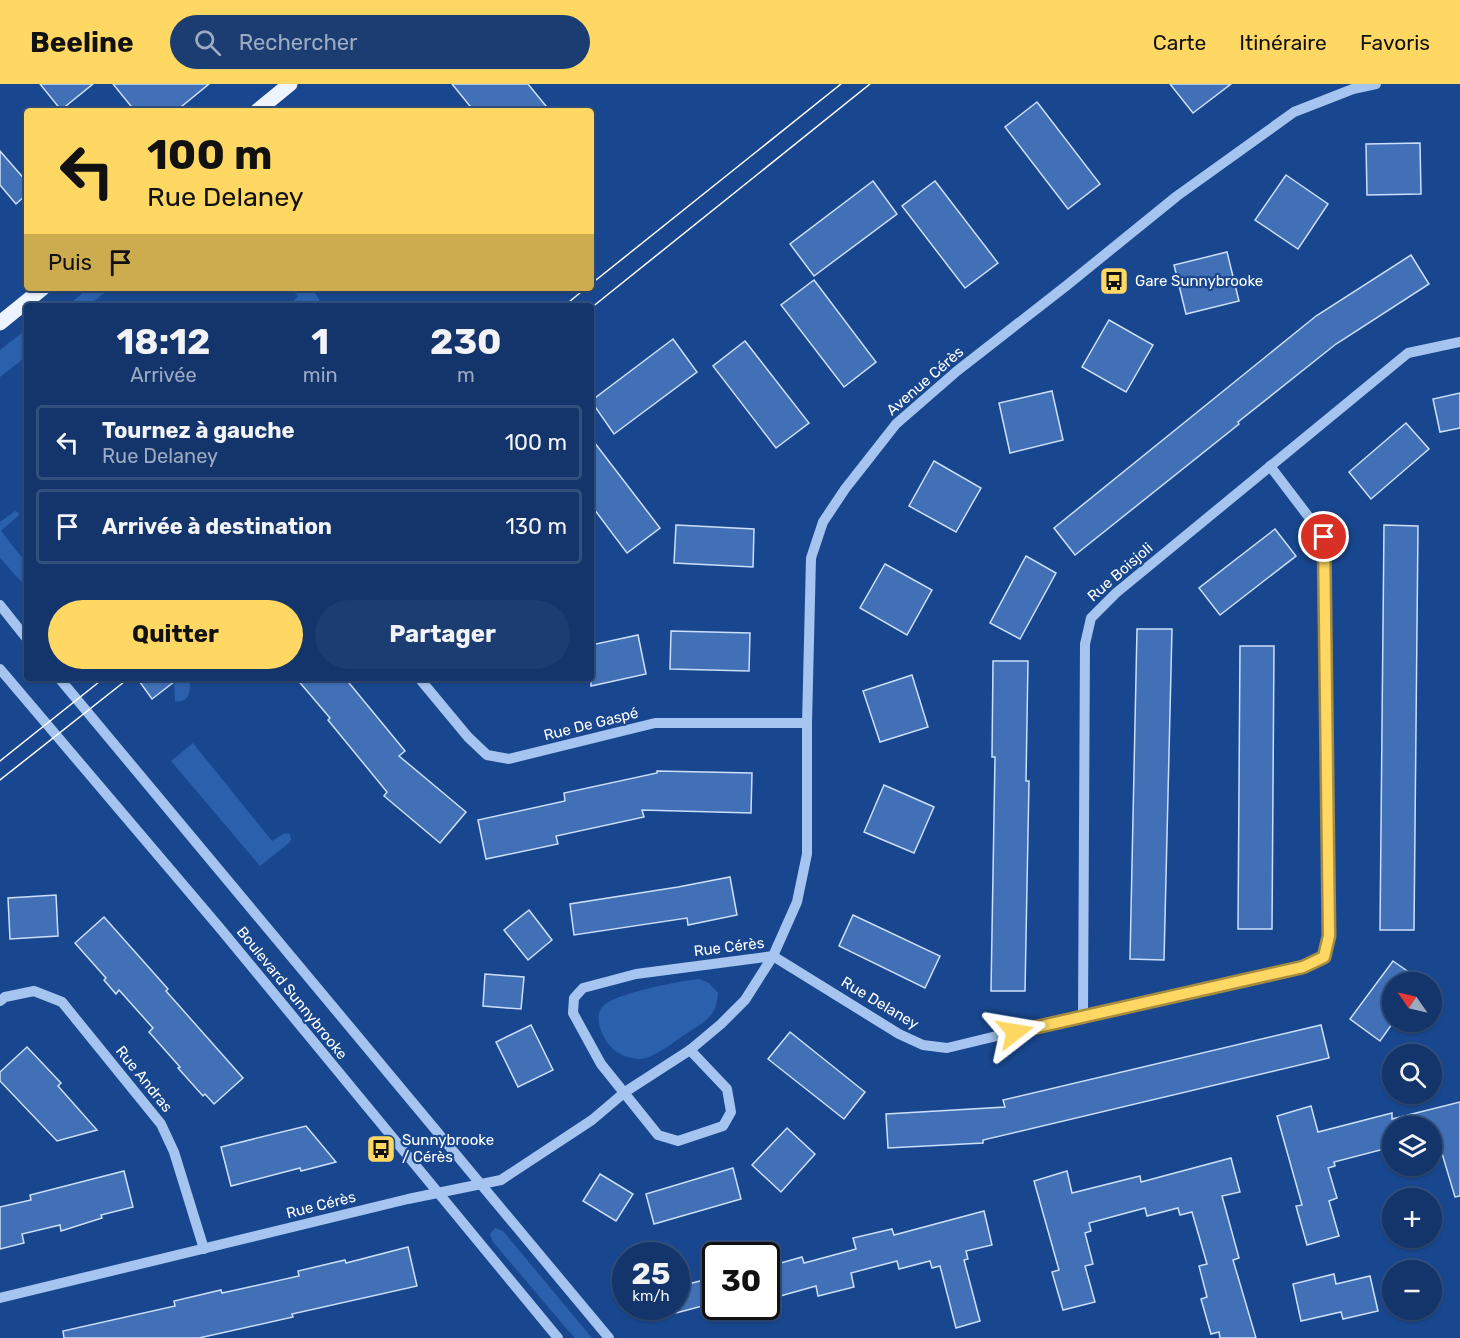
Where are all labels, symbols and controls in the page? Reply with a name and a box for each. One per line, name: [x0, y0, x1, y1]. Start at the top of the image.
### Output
search box: [170, 15, 590, 69]
text: Beeline: [30, 26, 134, 59]
icon: search: [191, 26, 224, 59]
text: Rechercher: [239, 29, 357, 56]
text: Carte: [1153, 30, 1206, 55]
text: Itinéraire: [1239, 30, 1327, 55]
text: Favoris: [1360, 30, 1430, 55]
text: 100 m: [147, 130, 272, 180]
icon: left: [48, 132, 126, 210]
text: Rue Delaney: [147, 181, 304, 213]
icon: arrive: [104, 246, 137, 279]
text: Puis: [48, 249, 92, 276]
bus stop icon: Gare Sunnybrooke: [1098, 265, 1130, 297]
place label: Gare Sunnybrooke: [1135, 272, 1263, 290]
text: 18:12: [116, 320, 210, 363]
text: 1: [311, 320, 329, 363]
text: 230: [430, 320, 502, 363]
street label: Avenue Cérès: [883, 342, 967, 419]
text: Arrivée: [130, 363, 197, 387]
text: min: [303, 363, 338, 387]
text: m: [457, 363, 475, 387]
text: Tournez à gauche: [102, 417, 295, 444]
icon: left: [51, 426, 84, 459]
text: 100 m: [505, 429, 567, 456]
text: Rue Delaney: [102, 444, 218, 468]
icon: arrive: [51, 510, 84, 543]
pin: [1298, 511, 1349, 562]
text: Arrivée à destination: [102, 513, 332, 540]
text: 130 m: [505, 513, 567, 540]
icon: arrive: [1307, 520, 1340, 553]
street label: Rue Boisjoli: [1084, 539, 1156, 605]
button: Quitter: [48, 600, 303, 669]
button: Partager: [315, 600, 570, 669]
street label: Rue De Gaspé: [542, 704, 640, 744]
street label: Boulevard Sunnybrooke: [233, 923, 351, 1063]
street label: Rue Cérès: [693, 934, 766, 960]
north arrow: [1382, 972, 1442, 1032]
map controls: [1382, 972, 1442, 1320]
street label: Rue Delaney: [838, 973, 922, 1033]
position arrow: [983, 1000, 1047, 1064]
street label: Rue Andras: [112, 1042, 176, 1116]
button: search: [1382, 1044, 1442, 1104]
button: layers: [1382, 1116, 1442, 1176]
place label: Sunnybrooke / Cérès: [402, 1131, 494, 1166]
bus stop icon: Sunnybrooke / Cérès: [365, 1133, 397, 1165]
street label: Rue Cérès: [284, 1188, 358, 1222]
button: +: [1382, 1188, 1442, 1248]
speed limit sign: 30: [702, 1242, 780, 1320]
text: 25: [632, 1256, 670, 1292]
button: −: [1382, 1260, 1442, 1320]
text: km/h: [632, 1287, 670, 1305]

